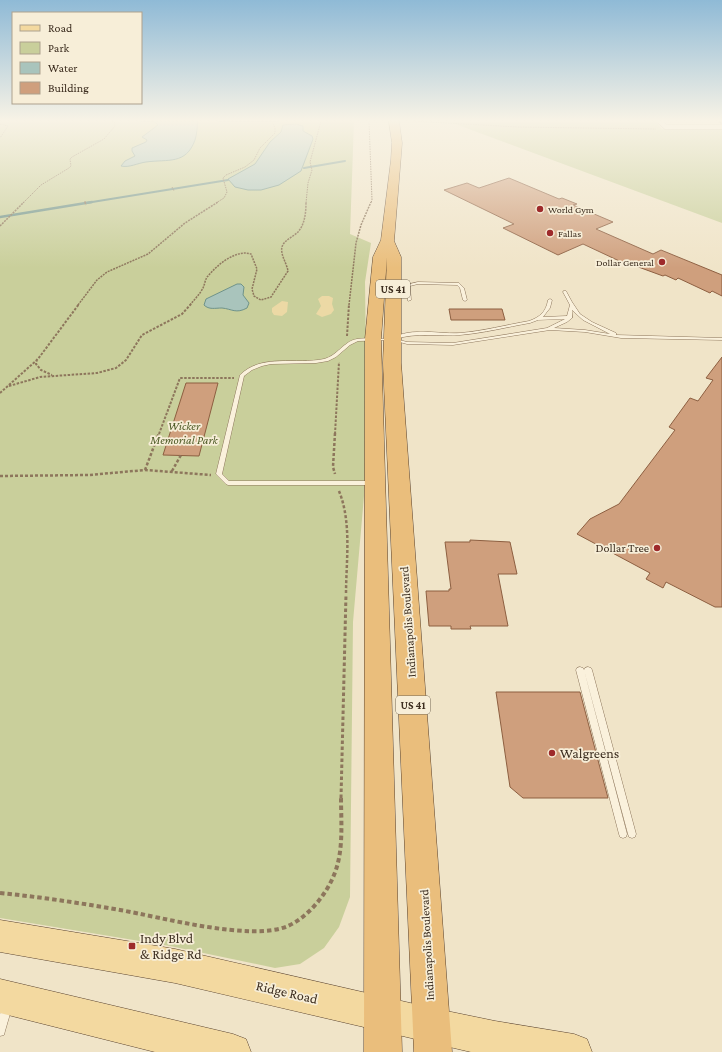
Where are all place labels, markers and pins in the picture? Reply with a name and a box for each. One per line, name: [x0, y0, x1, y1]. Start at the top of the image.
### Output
marker: World Gym: [535, 204, 545, 214]
place label: World Gym: [548, 204, 594, 215]
marker: Fallas: [545, 228, 555, 238]
place label: Fallas: [558, 228, 581, 239]
place label: Dollar General: [596, 257, 654, 268]
marker: Dollar General: [657, 257, 667, 267]
place label: Dollar Tree: [596, 541, 649, 555]
marker: Dollar Tree: [652, 543, 662, 553]
place label: Walgreens: [560, 745, 619, 761]
marker: Walgreens: [547, 748, 557, 758]
place label: Indy Blvd & Ridge Rd: [140, 930, 202, 962]
marker: Indy Blvd & Ridge Rd: [127, 941, 137, 951]

